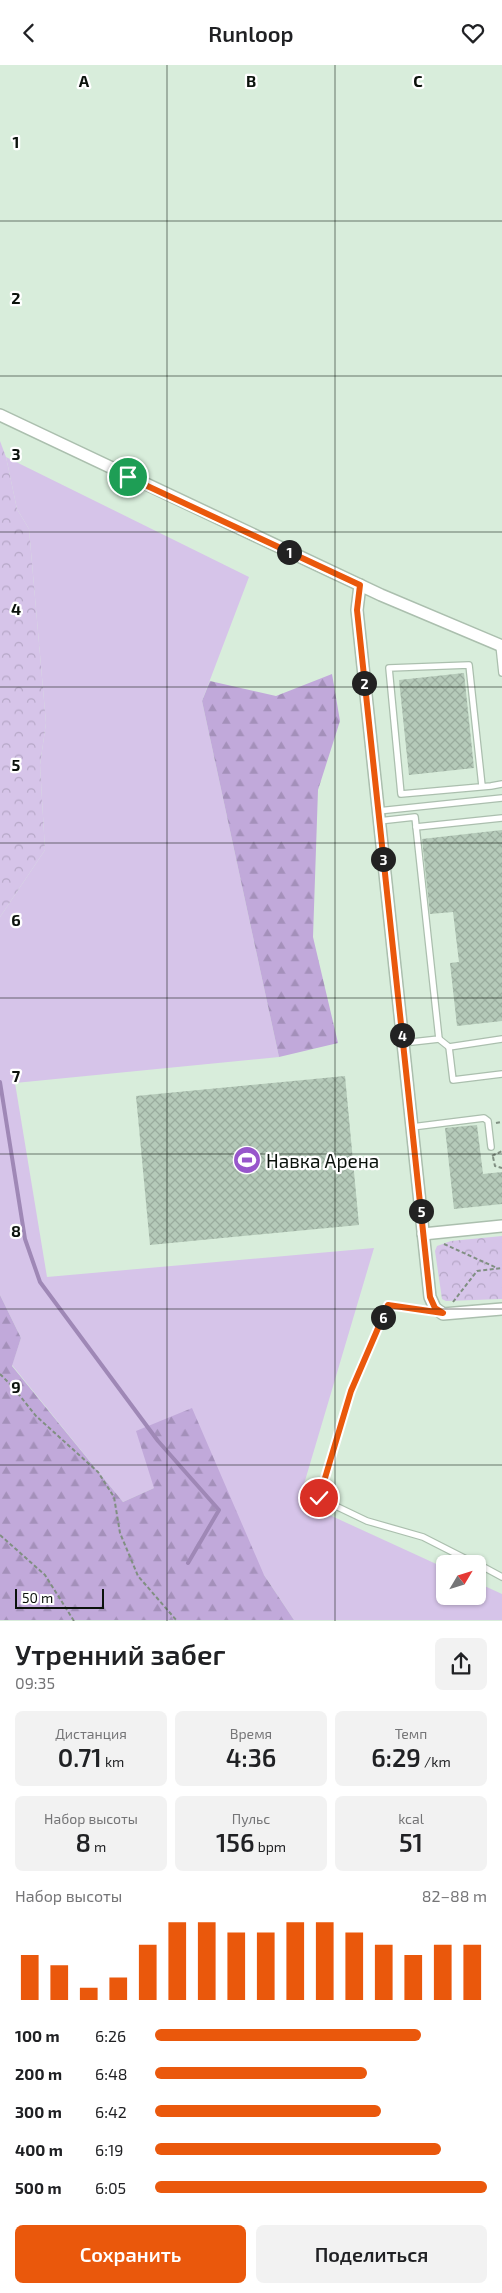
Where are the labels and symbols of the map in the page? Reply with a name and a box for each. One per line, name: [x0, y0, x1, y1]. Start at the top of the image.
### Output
text: A: [79, 71, 90, 90]
text: B: [246, 71, 256, 90]
text: C: [413, 71, 423, 90]
text: 1: [13, 132, 19, 151]
text: 2: [11, 288, 21, 307]
text: 3: [11, 444, 21, 463]
pin: [107, 456, 149, 498]
pin: 1: [276, 539, 302, 565]
text: 4: [11, 599, 21, 618]
pin: 2: [352, 671, 376, 695]
text: 5: [12, 755, 21, 774]
pin: 3: [370, 847, 396, 871]
text: 6: [11, 910, 21, 929]
pin: 4: [390, 1023, 414, 1047]
text: 7: [12, 1066, 21, 1085]
sports icon: Навка Арена: [232, 1145, 262, 1175]
place label: Навка Арена: [266, 1149, 379, 1172]
pin: 5: [408, 1199, 434, 1223]
text: 8: [11, 1221, 21, 1240]
pin: 6: [370, 1305, 396, 1329]
text: 9: [11, 1377, 21, 1396]
pin: [298, 1477, 340, 1519]
north arrow: [436, 1555, 486, 1605]
scale bar: [15, 1585, 104, 1609]

